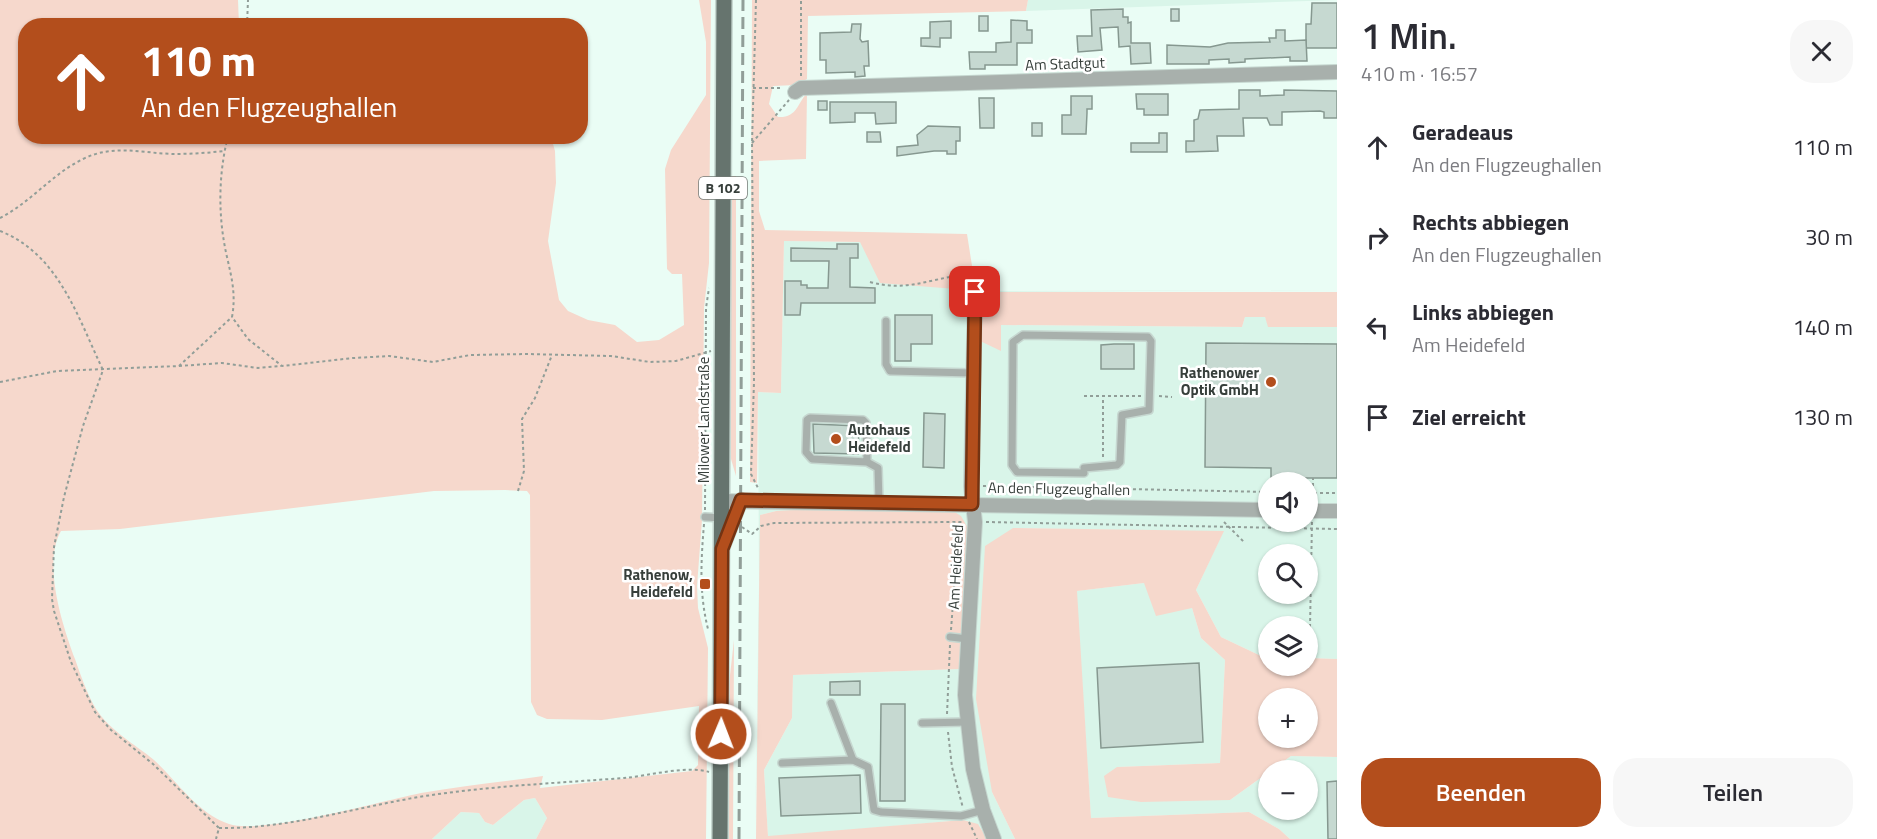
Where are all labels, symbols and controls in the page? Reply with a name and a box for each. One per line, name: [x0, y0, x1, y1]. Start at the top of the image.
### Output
text: 1 Min.: [1361, 8, 1457, 63]
button: close: [1790, 20, 1853, 83]
text: 110 m: [141, 28, 256, 92]
icon: ahead: [42, 42, 120, 120]
street label: Am Stadtgut: [1025, 51, 1106, 76]
text: 410 m · 16:57: [1361, 58, 1478, 89]
text: An den Flugzeughallen: [141, 86, 397, 127]
text: Geradeaus: [1412, 115, 1513, 149]
text: 110 m: [1793, 130, 1853, 164]
icon: ahead: [1361, 131, 1394, 164]
text: An den Flugzeughallen: [1412, 149, 1602, 180]
road number: B 102: [699, 177, 747, 199]
text: Rechts abbiegen: [1412, 205, 1569, 239]
text: 30 m: [1805, 220, 1853, 254]
icon: right: [1361, 221, 1394, 254]
text: An den Flugzeughallen: [1412, 239, 1602, 270]
pin: [949, 266, 1000, 317]
icon: arrive: [958, 275, 991, 308]
text: Links abbiegen: [1412, 295, 1554, 329]
text: 140 m: [1793, 310, 1853, 344]
icon: left: [1361, 311, 1394, 344]
text: Am Heidefeld: [1412, 329, 1525, 360]
street label: Milower Landstraße: [692, 357, 715, 483]
place label: Rathenower Optik GmbH: [1180, 361, 1259, 401]
marker: Rathenower Optik GmbH: [1264, 375, 1278, 389]
text: Ziel erreicht: [1412, 400, 1526, 434]
text: 130 m: [1793, 400, 1853, 434]
icon: arrive: [1361, 401, 1394, 434]
place label: Autohaus Heidefeld: [848, 418, 911, 458]
marker: Autohaus Heidefeld: [829, 432, 843, 446]
map controls: [1258, 472, 1318, 820]
button: sound: [1258, 472, 1318, 532]
street label: An den Flugzeughallen: [988, 476, 1130, 501]
street label: Am Heidefeld: [942, 524, 969, 610]
button: search: [1258, 544, 1318, 604]
place label: Rathenow, Heidefeld: [623, 563, 693, 603]
marker: Rathenow, Heidefeld: [698, 577, 712, 591]
button: layers: [1258, 616, 1318, 676]
button: +: [1258, 688, 1318, 748]
position arrow: [689, 702, 753, 766]
button: Beenden: [1361, 758, 1601, 827]
button: Teilen: [1613, 758, 1853, 827]
button: −: [1258, 760, 1318, 820]

